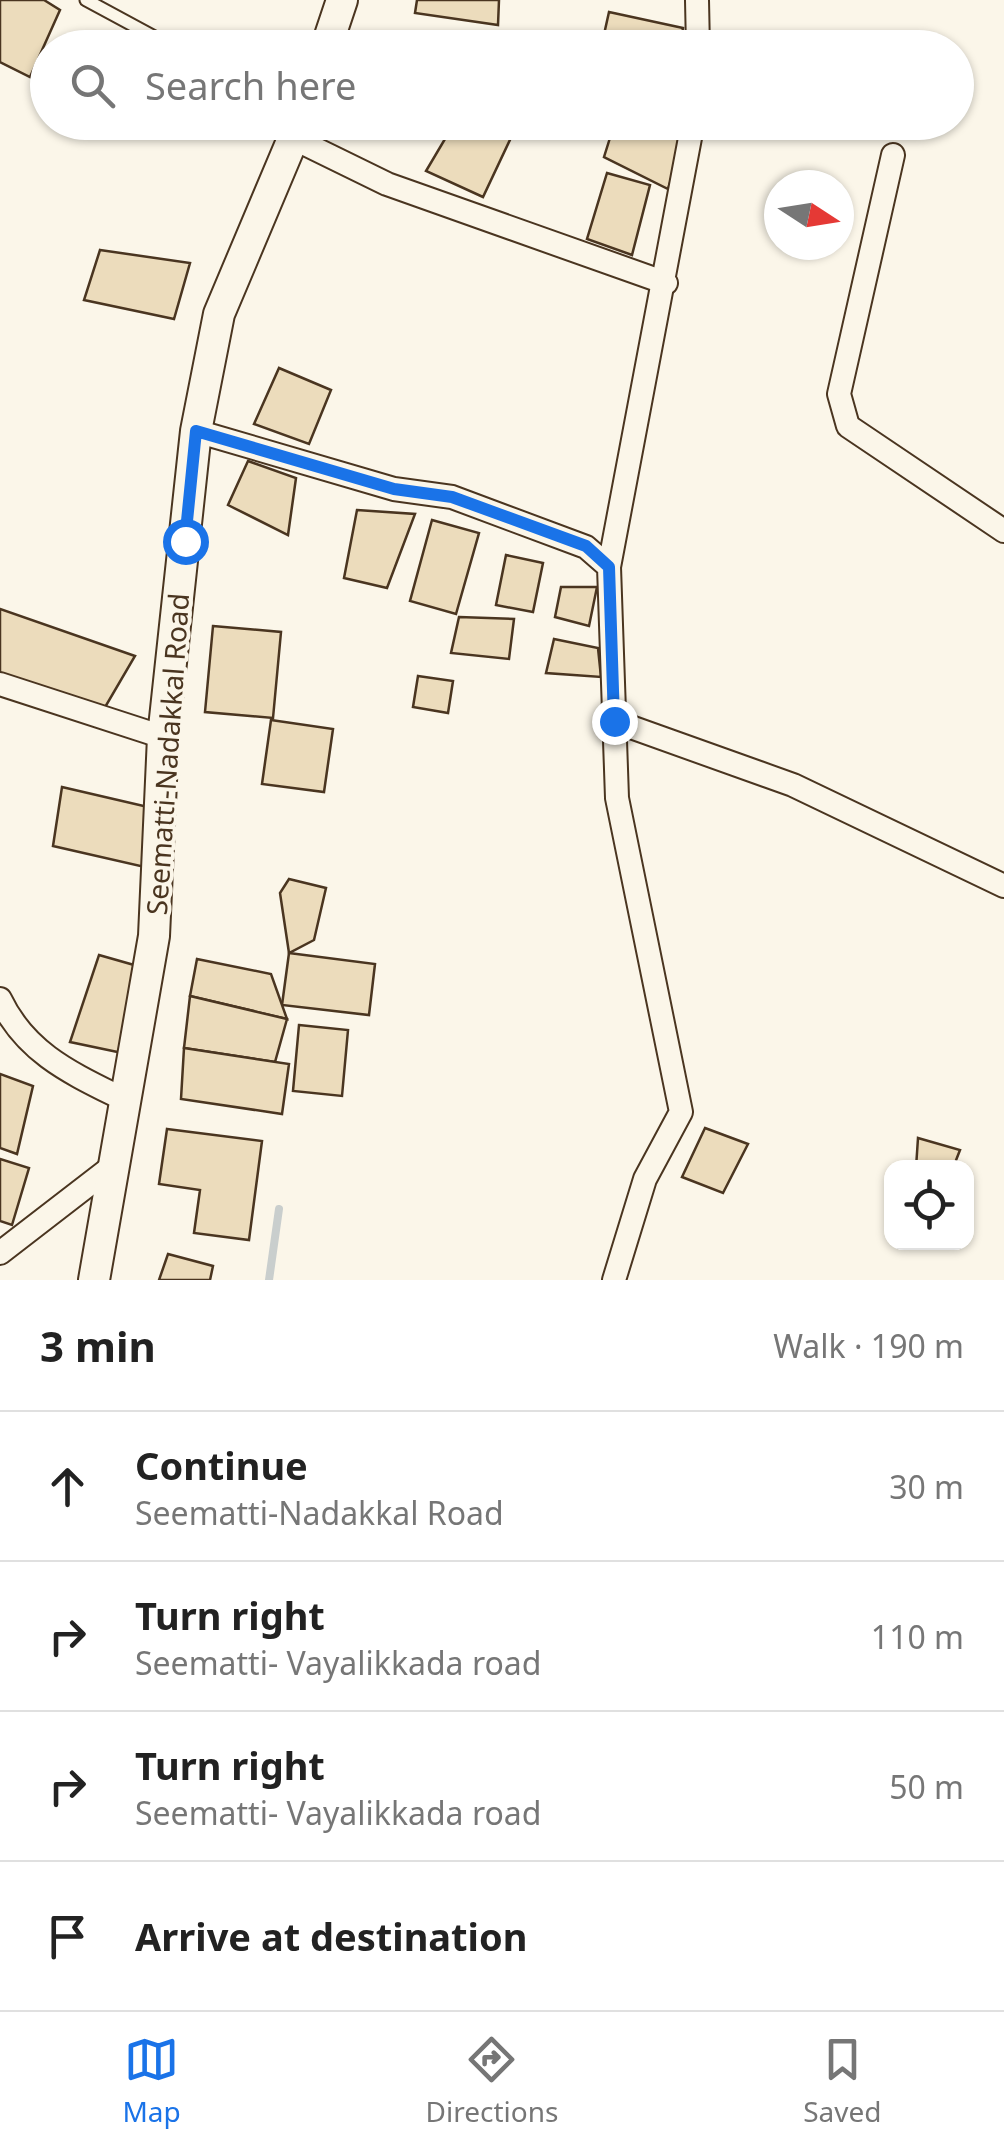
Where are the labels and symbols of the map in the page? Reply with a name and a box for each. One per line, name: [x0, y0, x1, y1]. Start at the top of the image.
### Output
north arrow: [764, 170, 854, 260]
route start: [163, 519, 209, 565]
street label: Seematti-Nadakkal Road: [137, 592, 197, 916]
route end: [592, 699, 638, 745]

